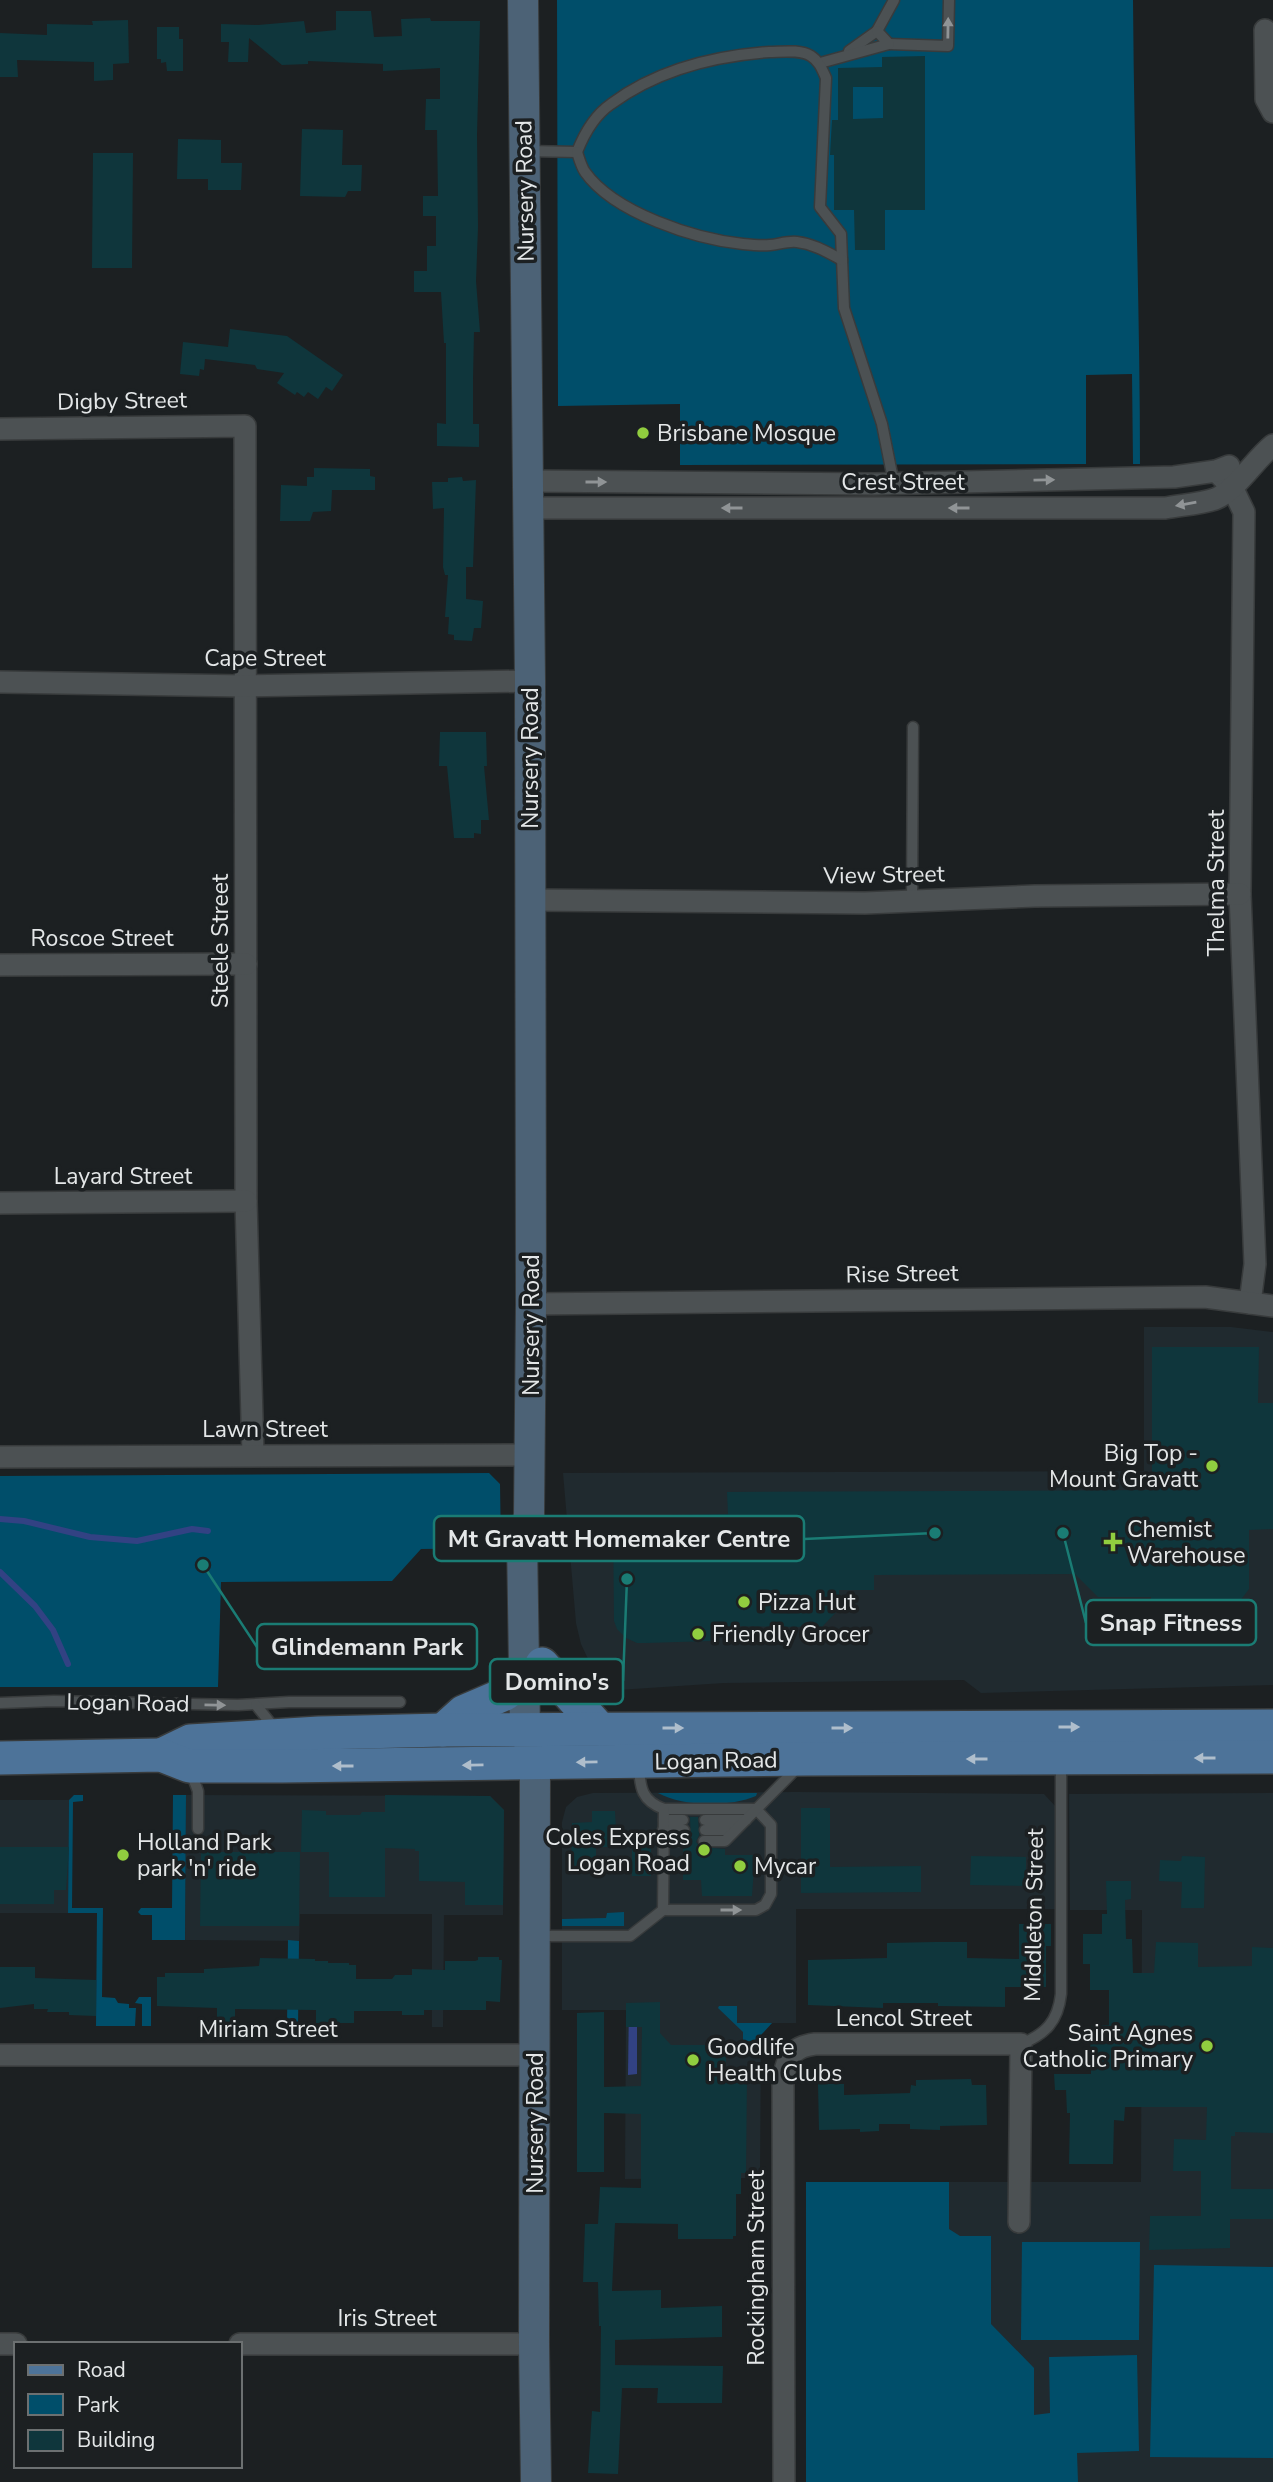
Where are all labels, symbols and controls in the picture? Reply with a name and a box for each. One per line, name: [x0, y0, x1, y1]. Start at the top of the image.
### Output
one-way arrow: [943, 17, 954, 39]
street label: Nursery Road: [508, 120, 542, 262]
street label: Digby Street: [57, 384, 188, 418]
place label: Brisbane Mosque: [657, 418, 836, 449]
marker: Brisbane Mosque: [635, 425, 651, 441]
street label: Crest Street: [841, 467, 966, 498]
one-way arrow: [1033, 474, 1055, 486]
one-way arrow: [586, 476, 608, 487]
one-way arrow: [1175, 499, 1197, 510]
one-way arrow: [720, 502, 742, 514]
one-way arrow: [948, 502, 970, 514]
street label: Cape Street: [204, 643, 327, 674]
street label: Nursery Road: [515, 687, 546, 829]
street label: Thelma Street: [1201, 809, 1232, 956]
street label: View Street: [822, 858, 946, 892]
street label: Steele Street: [205, 873, 236, 1008]
street label: Roscoe Street: [30, 923, 174, 954]
street label: Layard Street: [54, 1161, 193, 1192]
street label: Nursery Road: [516, 1254, 547, 1396]
street label: Rise Street: [845, 1258, 960, 1290]
street label: Lawn Street: [202, 1414, 329, 1445]
place label: Big Top - Mount Gravatt: [1049, 1438, 1199, 1495]
marker: Big Top - Mount Gravatt: [1204, 1458, 1220, 1474]
place label: Chemist Warehouse: [1127, 1514, 1246, 1571]
callout: Mt Gravatt Homemaker Centre: [434, 1516, 804, 1561]
text: Mt Gravatt Homemaker Centre: [448, 1523, 790, 1555]
marker: Chemist Warehouse: [1105, 1534, 1121, 1550]
place label: Pizza Hut: [758, 1587, 857, 1618]
marker: Pizza Hut: [736, 1594, 752, 1610]
callout: Snap Fitness: [1086, 1600, 1256, 1645]
text: Snap Fitness: [1100, 1607, 1242, 1639]
place label: Friendly Grocer: [712, 1619, 870, 1650]
callout: Glindemann Park: [257, 1624, 477, 1669]
marker: Friendly Grocer: [690, 1626, 706, 1642]
text: Glindemann Park: [271, 1631, 464, 1663]
callout: Domino's: [490, 1659, 623, 1704]
text: Domino's: [505, 1666, 609, 1698]
street label: Logan Road: [66, 1686, 190, 1720]
one-way arrow: [204, 1699, 226, 1711]
one-way arrow: [1058, 1721, 1080, 1733]
one-way arrow: [831, 1722, 853, 1734]
one-way arrow: [662, 1723, 684, 1734]
street label: Logan Road: [654, 1744, 778, 1778]
one-way arrow: [1194, 1752, 1216, 1764]
one-way arrow: [966, 1753, 988, 1765]
one-way arrow: [576, 1757, 598, 1768]
one-way arrow: [462, 1759, 484, 1770]
one-way arrow: [331, 1760, 353, 1772]
place label: Coles Express Logan Road: [545, 1822, 690, 1879]
place label: Holland Park park 'n' ride: [137, 1827, 272, 1884]
street label: Middleton Street: [1017, 1827, 1051, 2002]
marker: Coles Express Logan Road: [696, 1842, 712, 1858]
marker: Holland Park park 'n' ride: [115, 1847, 131, 1863]
place label: Mycar: [754, 1851, 817, 1882]
marker: Mycar: [732, 1858, 748, 1874]
one-way arrow: [721, 1904, 743, 1916]
street label: Lencol Street: [836, 2003, 973, 2034]
street label: Miriam Street: [198, 2014, 338, 2045]
place label: Saint Agnes Catholic Primary: [1023, 2018, 1193, 2075]
place label: Goodlife Health Clubs: [707, 2032, 842, 2089]
marker: Saint Agnes Catholic Primary: [1199, 2038, 1215, 2054]
street label: Nursery Road: [520, 2052, 551, 2194]
marker: Goodlife Health Clubs: [685, 2052, 701, 2068]
street label: Rockingham Street: [741, 2169, 772, 2366]
street label: Iris Street: [337, 2303, 438, 2334]
legend: [14, 2342, 242, 2468]
text: Road: [77, 2356, 126, 2384]
text: Park: [77, 2391, 119, 2419]
text: Building: [77, 2426, 155, 2454]

